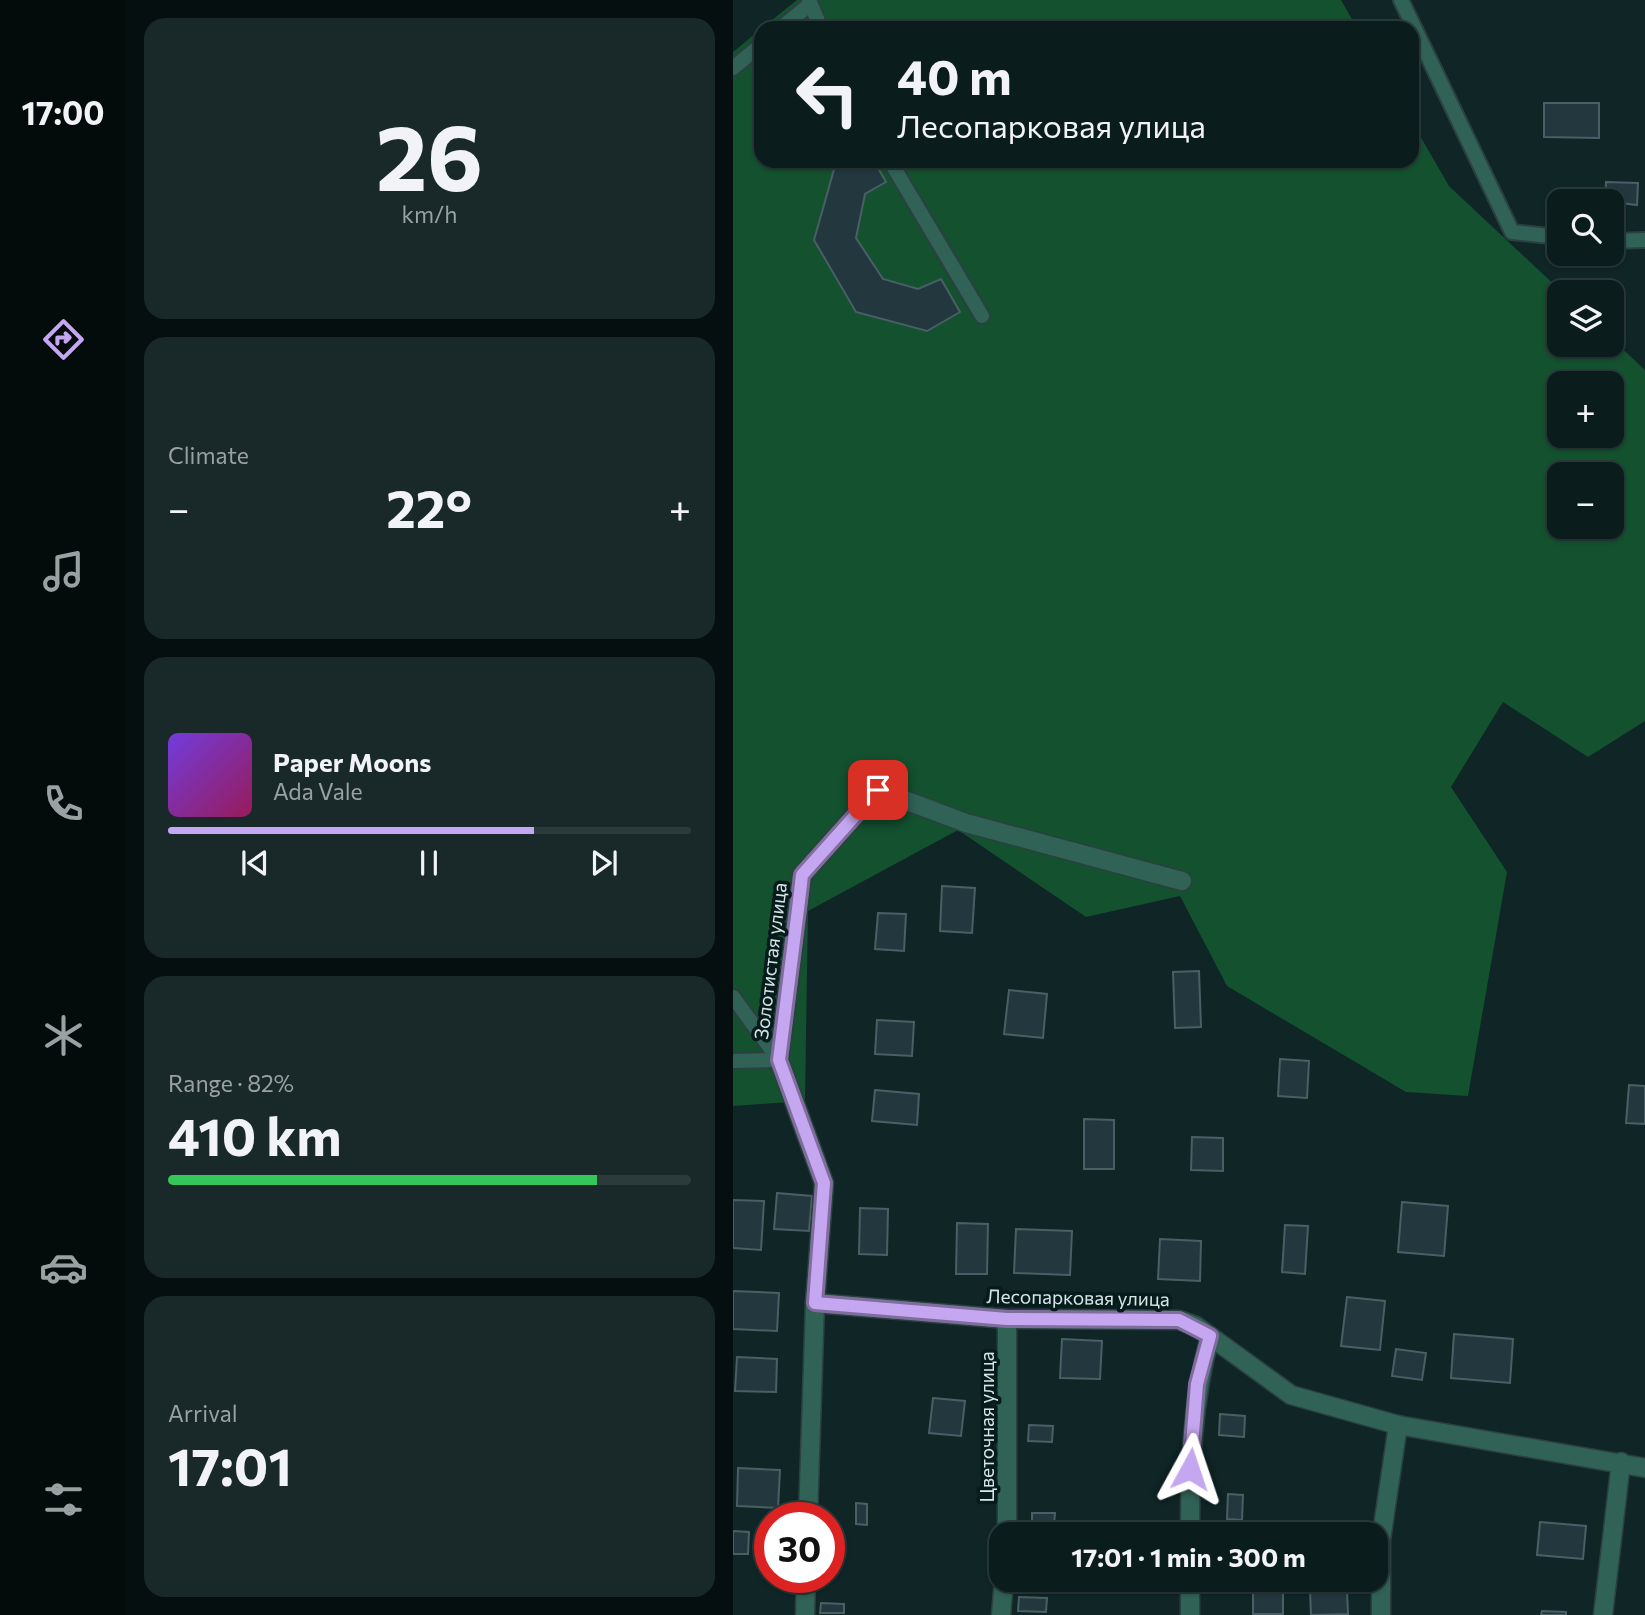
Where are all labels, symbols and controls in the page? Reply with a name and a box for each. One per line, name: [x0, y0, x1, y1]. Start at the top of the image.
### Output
text: 40 m: [897, 45, 1012, 105]
icon: left: [782, 49, 873, 140]
text: 17:00: [21, 92, 105, 132]
text: 26: [376, 98, 483, 210]
text: Лесопарковая улица: [897, 105, 1206, 145]
map controls: [1547, 189, 1624, 539]
button: search: [1547, 189, 1624, 266]
text: km/h: [402, 200, 457, 228]
button: layers: [1547, 280, 1624, 357]
icon: directions: [39, 315, 88, 364]
button: +: [1547, 371, 1624, 448]
text: Climate: [168, 441, 249, 469]
button: −: [1547, 462, 1624, 539]
text: 22°: [386, 475, 472, 539]
text: −: [168, 484, 190, 531]
text: +: [669, 484, 691, 531]
icon: music: [39, 547, 88, 596]
text: Paper Moons: [273, 746, 431, 777]
pin: [848, 760, 908, 820]
icon: arrive: [859, 771, 897, 809]
text: Ada Vale: [273, 777, 363, 805]
icon: phone: [39, 779, 88, 828]
icon: previous: [236, 844, 274, 882]
icon: pause: [410, 844, 448, 882]
icon: next: [585, 844, 623, 882]
street label: Золотистая улица: [749, 881, 791, 1041]
icon: climate: [39, 1011, 88, 1060]
text: Range · 82%: [168, 1069, 294, 1097]
text: 410 km: [168, 1103, 342, 1167]
icon: car: [39, 1243, 88, 1292]
street label: Лесопарковая улица: [986, 1284, 1170, 1310]
street label: Цветочная улица: [975, 1351, 998, 1503]
text: Arrival: [168, 1399, 238, 1427]
position arrow: [1153, 1432, 1227, 1506]
text: 17:01: [168, 1433, 292, 1497]
icon: filters: [39, 1475, 88, 1524]
speed limit sign: 30: [754, 1502, 845, 1593]
text: 17:01 · 1 min · 300 m: [1071, 1541, 1306, 1572]

